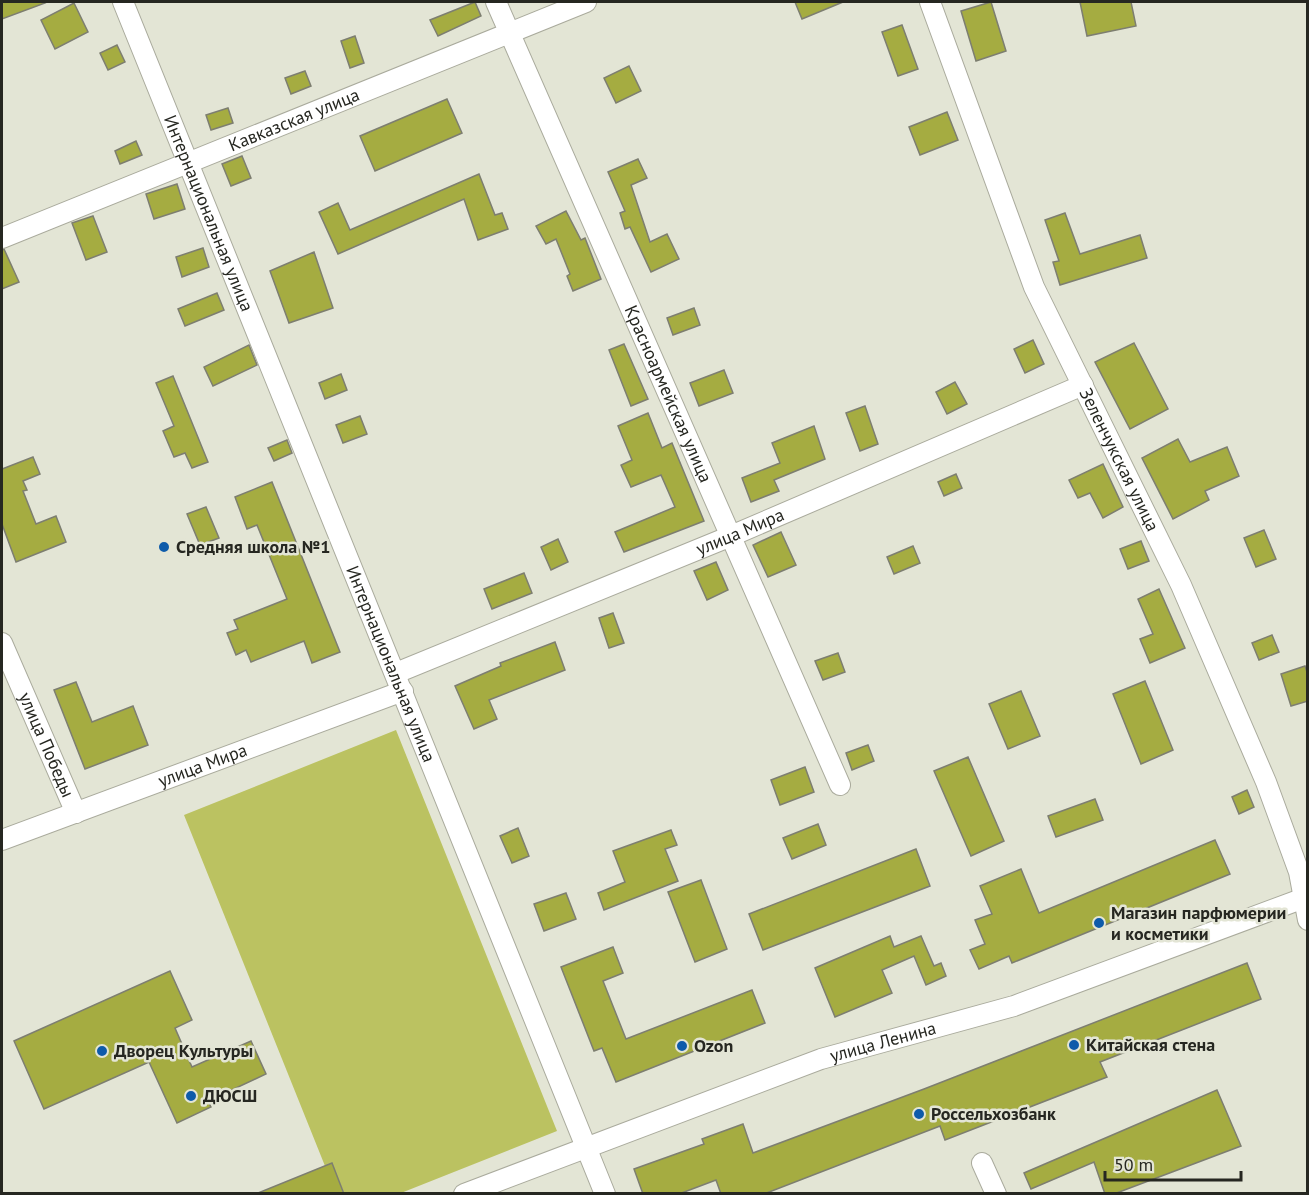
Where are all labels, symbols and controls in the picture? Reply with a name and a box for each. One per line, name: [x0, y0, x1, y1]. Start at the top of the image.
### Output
street label: Кавказская улица: [225, 83, 363, 156]
street label: Интернациональная улица: [159, 112, 259, 315]
street label: Красноармейская улица: [620, 301, 718, 486]
street label: Зеленчукская улица: [1075, 384, 1165, 535]
street label: улица Мира: [693, 503, 788, 560]
place label: Средняя школа №1: [176, 535, 331, 558]
marker: Средняя школа №1: [157, 540, 171, 554]
street label: Интернациональная улица: [341, 562, 441, 765]
street label: улица Победы: [14, 689, 80, 801]
street label: улица Мира: [155, 738, 250, 792]
place label: Магазин парфюмерии и косметики: [1111, 901, 1286, 945]
marker: Магазин парфюмерии и косметики: [1092, 916, 1106, 930]
street label: улица Ленина: [827, 1016, 939, 1067]
place label: Китайская стена: [1086, 1033, 1215, 1056]
place label: Ozon: [694, 1034, 733, 1057]
marker: Китайская стена: [1067, 1038, 1081, 1052]
place label: Дворец Культуры: [114, 1039, 253, 1062]
marker: Ozon: [675, 1039, 689, 1053]
marker: Дворец Культуры: [95, 1044, 109, 1058]
place label: ДЮСШ: [203, 1084, 257, 1107]
marker: ДЮСШ: [184, 1089, 198, 1103]
place label: Россельхозбанк: [931, 1102, 1056, 1125]
marker: Россельхозбанк: [912, 1107, 926, 1121]
scale bar: [1105, 1144, 1242, 1182]
text: 50 m: [1114, 1153, 1153, 1176]

